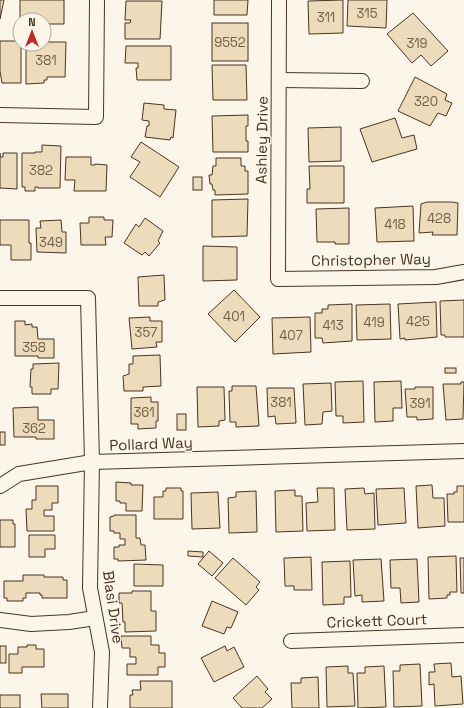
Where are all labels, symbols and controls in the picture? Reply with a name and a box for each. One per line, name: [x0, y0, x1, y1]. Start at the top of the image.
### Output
house number: 315: [357, 5, 378, 22]
house number: 311: [317, 9, 335, 26]
north arrow: [12, 12, 52, 52]
text: N: [28, 15, 36, 29]
house number: 9552: [214, 34, 246, 51]
house number: 319: [406, 35, 428, 52]
house number: 381: [35, 52, 57, 69]
house number: 320: [414, 93, 438, 110]
street label: Ashley Drive: [251, 96, 272, 184]
house number: 382: [29, 162, 53, 179]
house number: 428: [427, 210, 451, 227]
house number: 418: [384, 216, 406, 233]
house number: 349: [39, 234, 63, 251]
street label: Christopher Way: [311, 249, 431, 270]
house number: 401: [223, 308, 245, 325]
house number: 425: [406, 313, 430, 330]
house number: 419: [363, 314, 385, 331]
house number: 413: [322, 317, 344, 334]
house number: 357: [135, 324, 157, 341]
house number: 407: [279, 327, 303, 344]
house number: 358: [22, 339, 46, 356]
house number: 381: [270, 394, 292, 411]
house number: 391: [409, 395, 431, 412]
house number: 361: [133, 404, 155, 421]
house number: 362: [22, 420, 46, 437]
street label: Pollard Way: [109, 433, 193, 454]
street label: Blasi Drive: [99, 569, 128, 645]
street label: Crickett Court: [326, 609, 428, 632]

